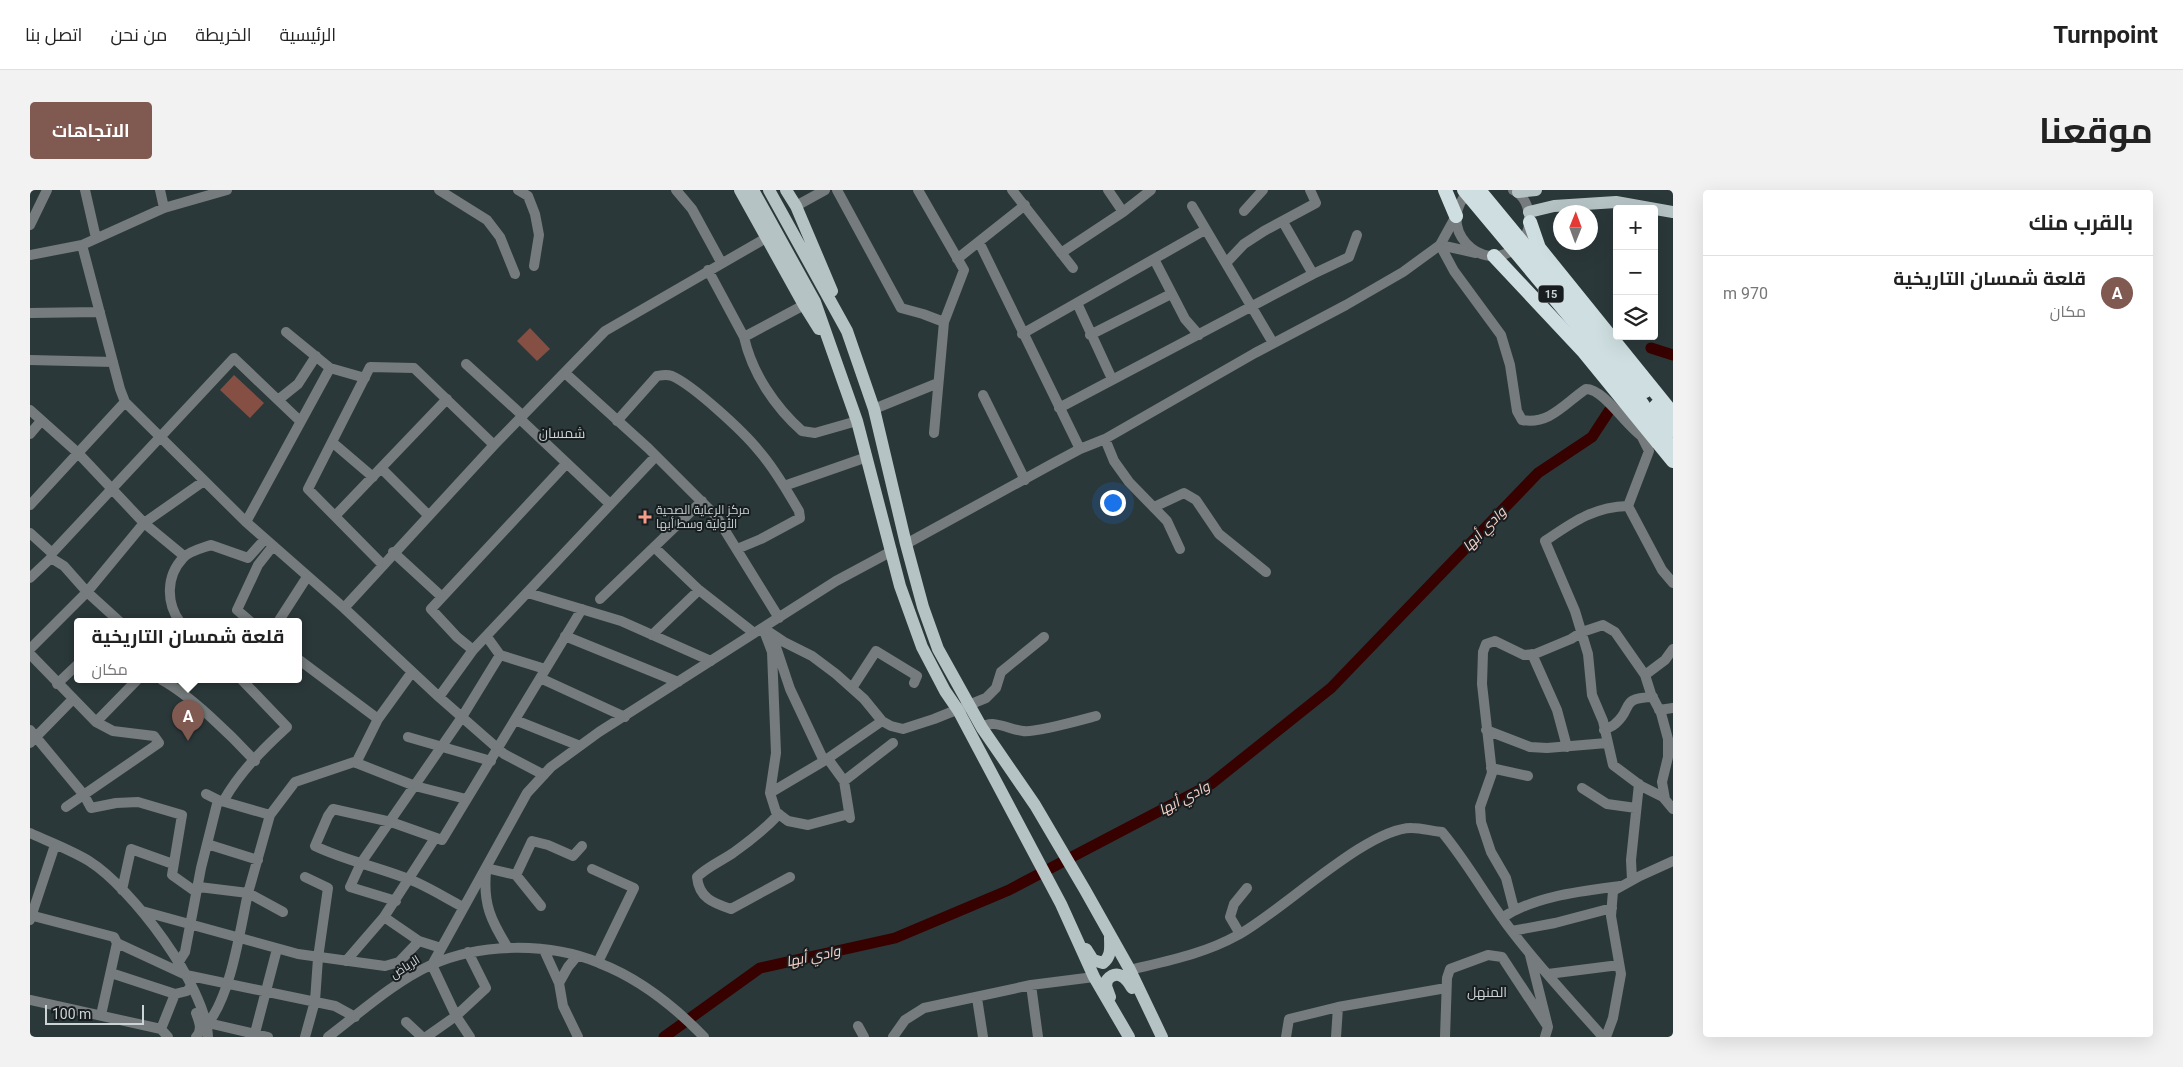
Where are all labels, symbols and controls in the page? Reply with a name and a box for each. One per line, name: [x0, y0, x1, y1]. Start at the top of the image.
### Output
text: Turnpoint: [2053, 21, 2158, 49]
text: اتصل بنا: [25, 24, 82, 45]
text: من نحن: [110, 24, 167, 45]
text: الخريطة: [195, 24, 252, 45]
text: الرئيسية: [280, 24, 336, 45]
button: الاتجاهات: [30, 102, 152, 159]
text: موقعنا: [2039, 111, 2153, 152]
north arrow: [1553, 205, 1598, 250]
map controls: [1613, 205, 1658, 340]
button: +: [1613, 205, 1658, 250]
text: بالقرب منك: [2029, 211, 2133, 235]
button: −: [1613, 250, 1658, 295]
text: قلعة شمسان التاريخية: [1893, 267, 2086, 290]
text: 970 m: [1723, 284, 1768, 303]
text: A: [2112, 284, 2122, 303]
road number: 15: [1538, 286, 1564, 302]
button: layers: [1613, 295, 1658, 340]
text: مكان: [2050, 302, 2086, 321]
district label: شمسان: [539, 425, 585, 441]
your location: [1100, 490, 1126, 516]
water label: وادي أبها: [1458, 502, 1513, 557]
place label: مركز الرعاية الصحية الأولية وسط أبها: [656, 503, 750, 531]
marker: مركز الرعاية الصحية الأولية وسط أبها: [638, 510, 652, 524]
popup: [74, 618, 302, 683]
text: قلعة شمسان التاريخية: [92, 625, 284, 648]
text: مكان: [92, 660, 128, 679]
pin: A: [172, 700, 204, 741]
water label: وادي أبها: [1155, 776, 1215, 822]
water label: وادي أبها: [784, 941, 844, 973]
street label: الرياض: [388, 953, 422, 981]
district label: المنهل: [1467, 984, 1507, 1000]
scale bar: [45, 1002, 144, 1025]
text: 100 m: [52, 1006, 91, 1022]

